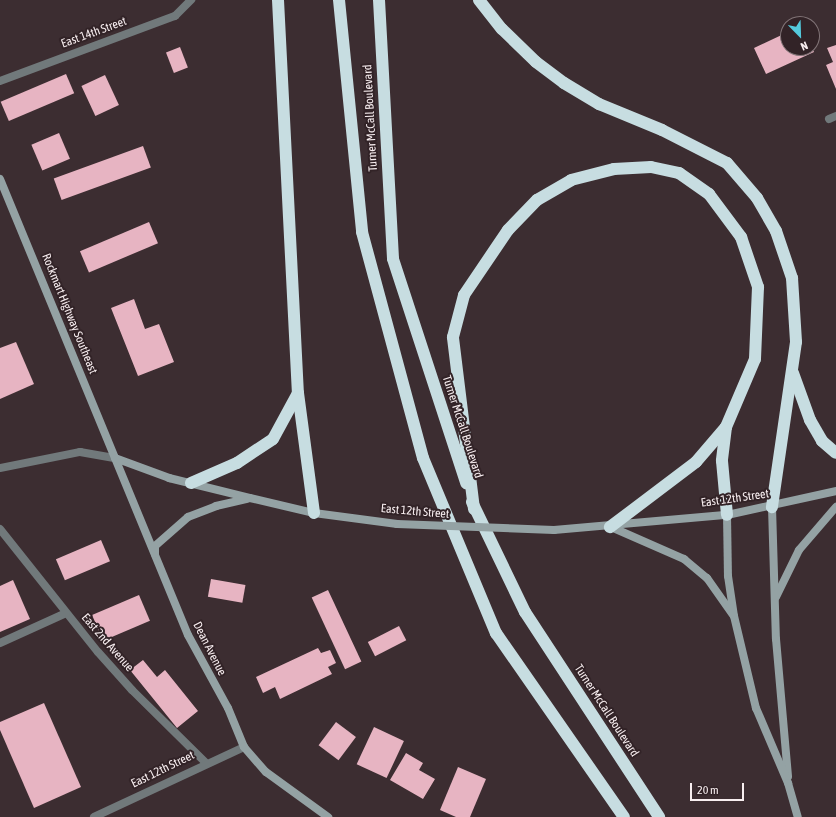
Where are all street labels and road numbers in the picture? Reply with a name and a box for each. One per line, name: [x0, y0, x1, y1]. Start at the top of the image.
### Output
street label: East 14th Street: [59, 15, 129, 51]
street label: Turner McCall Boulevard: [361, 64, 381, 172]
street label: Rockmart Highway Southeast: [38, 252, 100, 376]
street label: Turner McCall Boulevard: [439, 374, 485, 480]
street label: East 12th Street: [700, 487, 770, 511]
street label: East 12th Street: [380, 502, 450, 522]
street label: East 2nd Avenue: [78, 611, 136, 675]
street label: Dean Avenue: [189, 620, 229, 678]
street label: Turner McCall Boulevard: [571, 662, 641, 760]
street label: East 12th Street: [129, 749, 197, 791]

